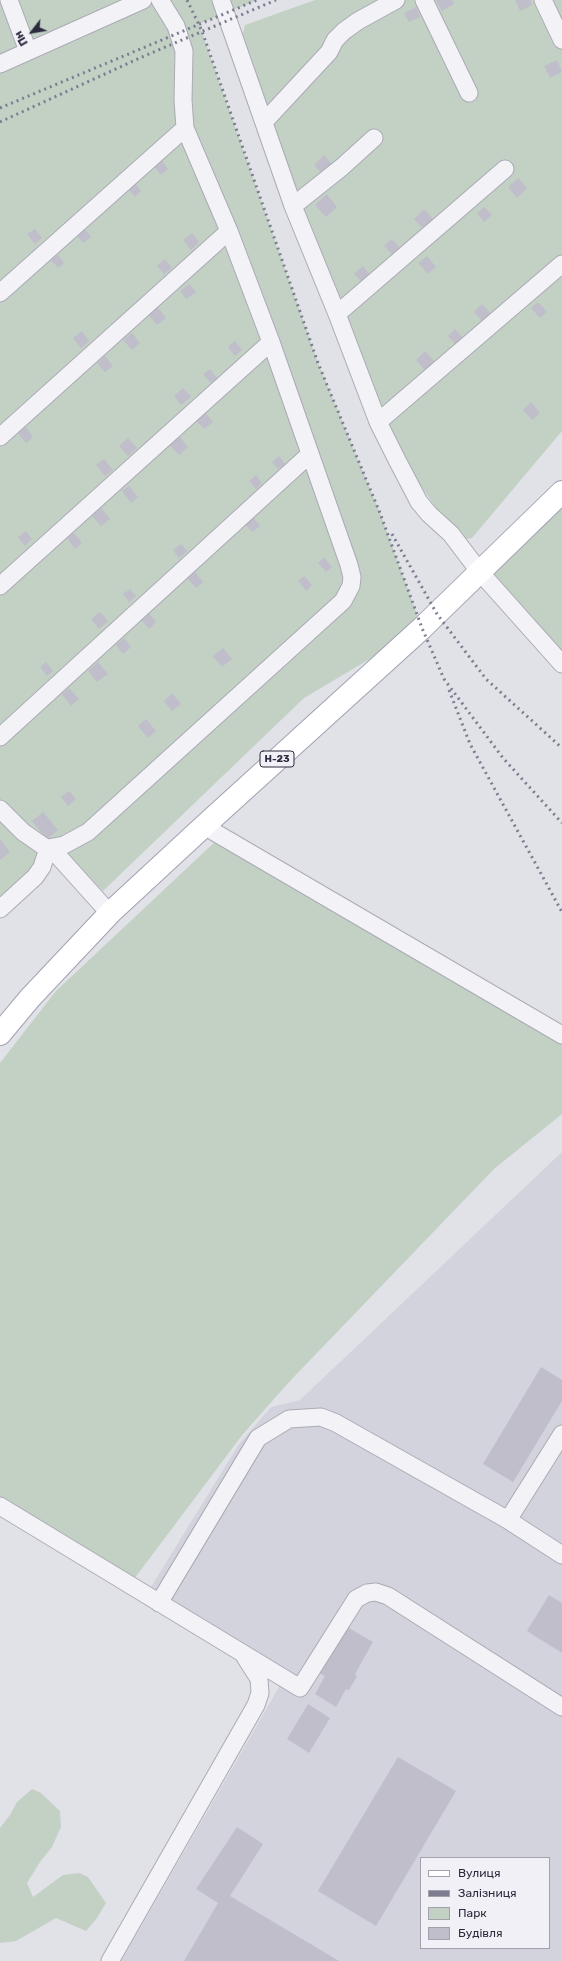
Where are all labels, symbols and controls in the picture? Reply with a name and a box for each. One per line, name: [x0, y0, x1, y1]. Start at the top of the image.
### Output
north arrow: [12, 12, 52, 52]
text: Пн: [12, 29, 31, 48]
road number: Н-23: [260, 751, 294, 767]
legend: [420, 1857, 550, 1949]
text: Вулиця: [458, 1866, 500, 1880]
text: Залізниця: [458, 1886, 517, 1900]
text: Парк: [458, 1906, 487, 1920]
text: Будівля: [458, 1926, 503, 1940]

